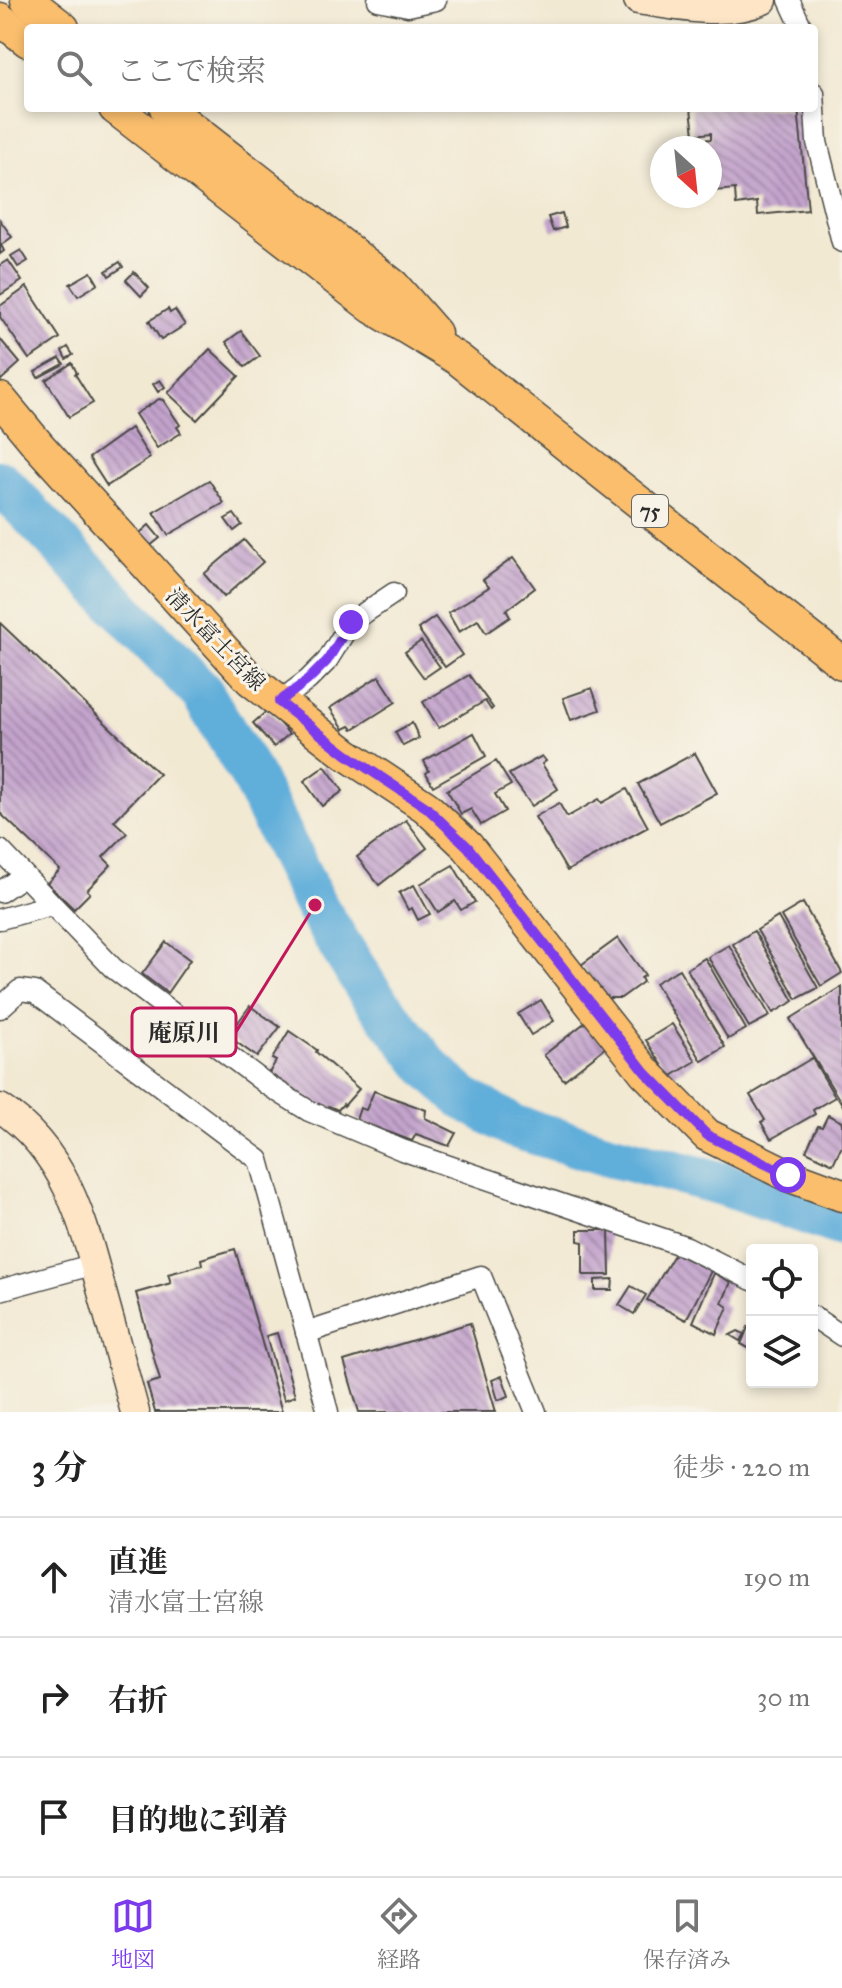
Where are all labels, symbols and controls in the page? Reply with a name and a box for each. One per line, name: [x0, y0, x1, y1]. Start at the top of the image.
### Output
search box: [24, 24, 818, 112]
icon: search: [52, 46, 96, 90]
text: ここで検索: [116, 53, 266, 89]
north arrow: [650, 136, 722, 208]
road number: 75: [632, 495, 668, 527]
street label: 清水富士宮線: [160, 582, 271, 696]
route end: [333, 604, 369, 640]
callout: 庵原川: [132, 1008, 236, 1056]
text: 庵原川: [148, 1018, 220, 1048]
route start: [770, 1157, 806, 1193]
map controls: [746, 1244, 818, 1388]
button: locate: [746, 1244, 818, 1316]
button: layers: [746, 1316, 818, 1388]
text: 3 分: [32, 1447, 87, 1488]
text: 徒歩 · 220 m: [673, 1451, 810, 1483]
text: 直進: [108, 1544, 168, 1580]
icon: ahead: [32, 1555, 76, 1599]
text: 190 m: [743, 1561, 810, 1593]
text: 清水富士宮線: [108, 1586, 264, 1618]
icon: right: [32, 1675, 76, 1719]
text: 30 m: [757, 1681, 810, 1713]
text: 右折: [108, 1682, 168, 1718]
icon: arrive: [32, 1795, 76, 1839]
text: 目的地に到着: [108, 1802, 288, 1838]
tab: 地図: [111, 1894, 155, 1973]
tab: 経路: [377, 1894, 421, 1973]
tab: 保存済み: [643, 1894, 731, 1973]

